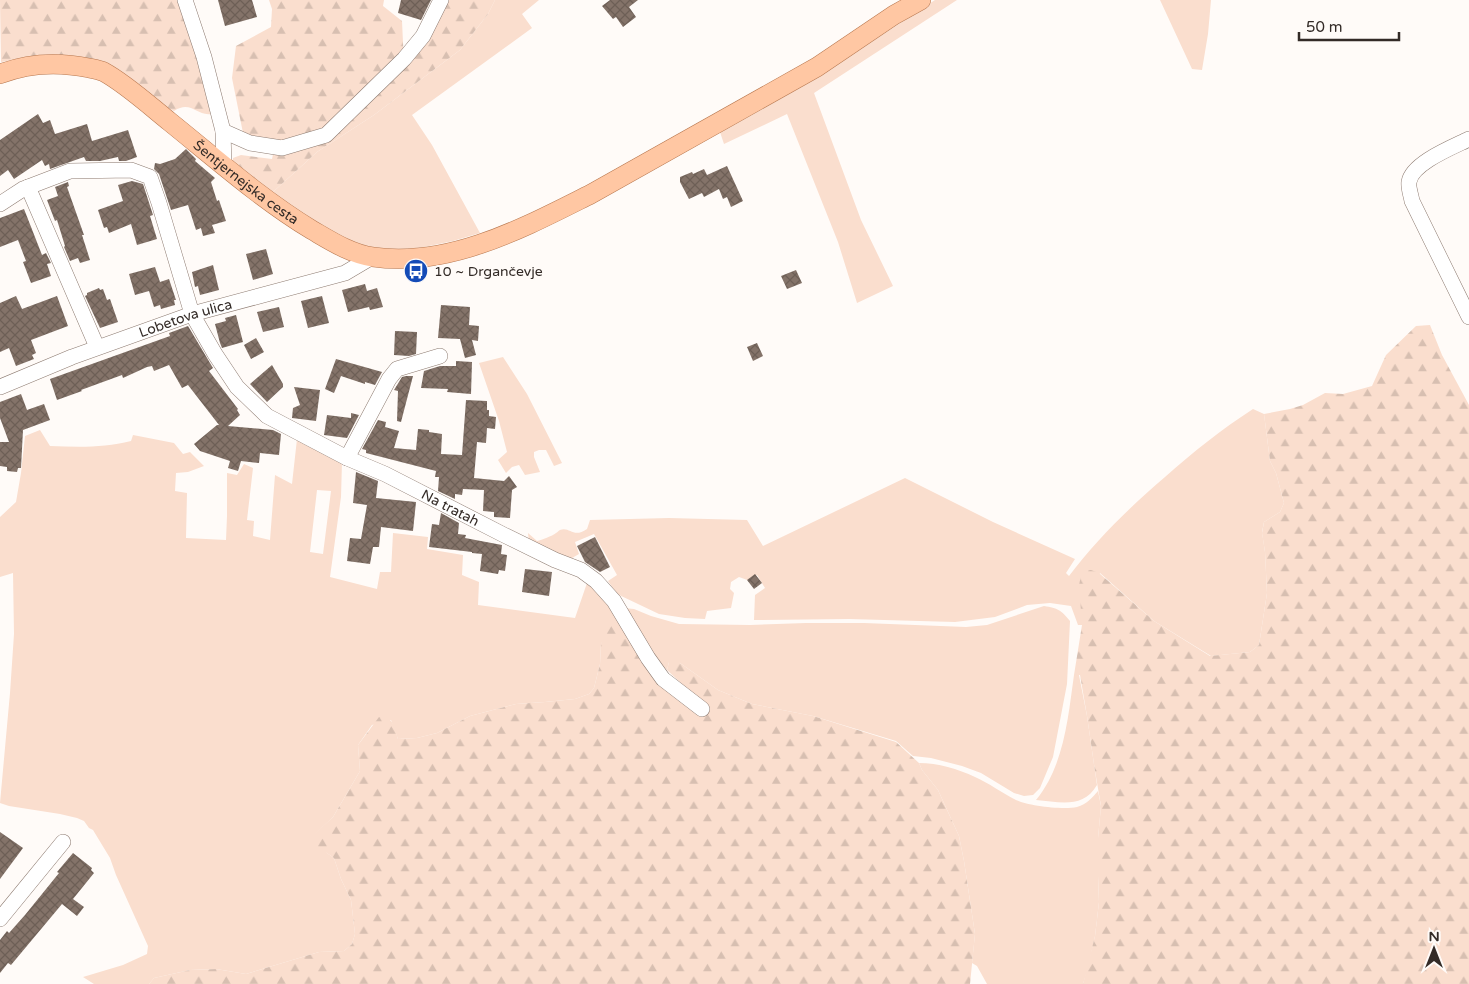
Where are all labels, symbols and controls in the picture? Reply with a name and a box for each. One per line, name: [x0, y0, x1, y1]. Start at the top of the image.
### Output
scale bar: [1299, 10, 1399, 42]
text: 50 m: [1306, 18, 1343, 36]
street label: Šentjernejska cesta: [190, 136, 302, 228]
bus stop icon: 10 ~ Drgančevje: [403, 258, 429, 284]
place label: 10 ~ Drgančevje: [434, 263, 543, 280]
street label: Lobetova ulica: [137, 295, 234, 341]
street label: Na tratah: [419, 486, 482, 529]
north arrow: [1409, 924, 1459, 974]
text: N: [1428, 928, 1440, 945]

